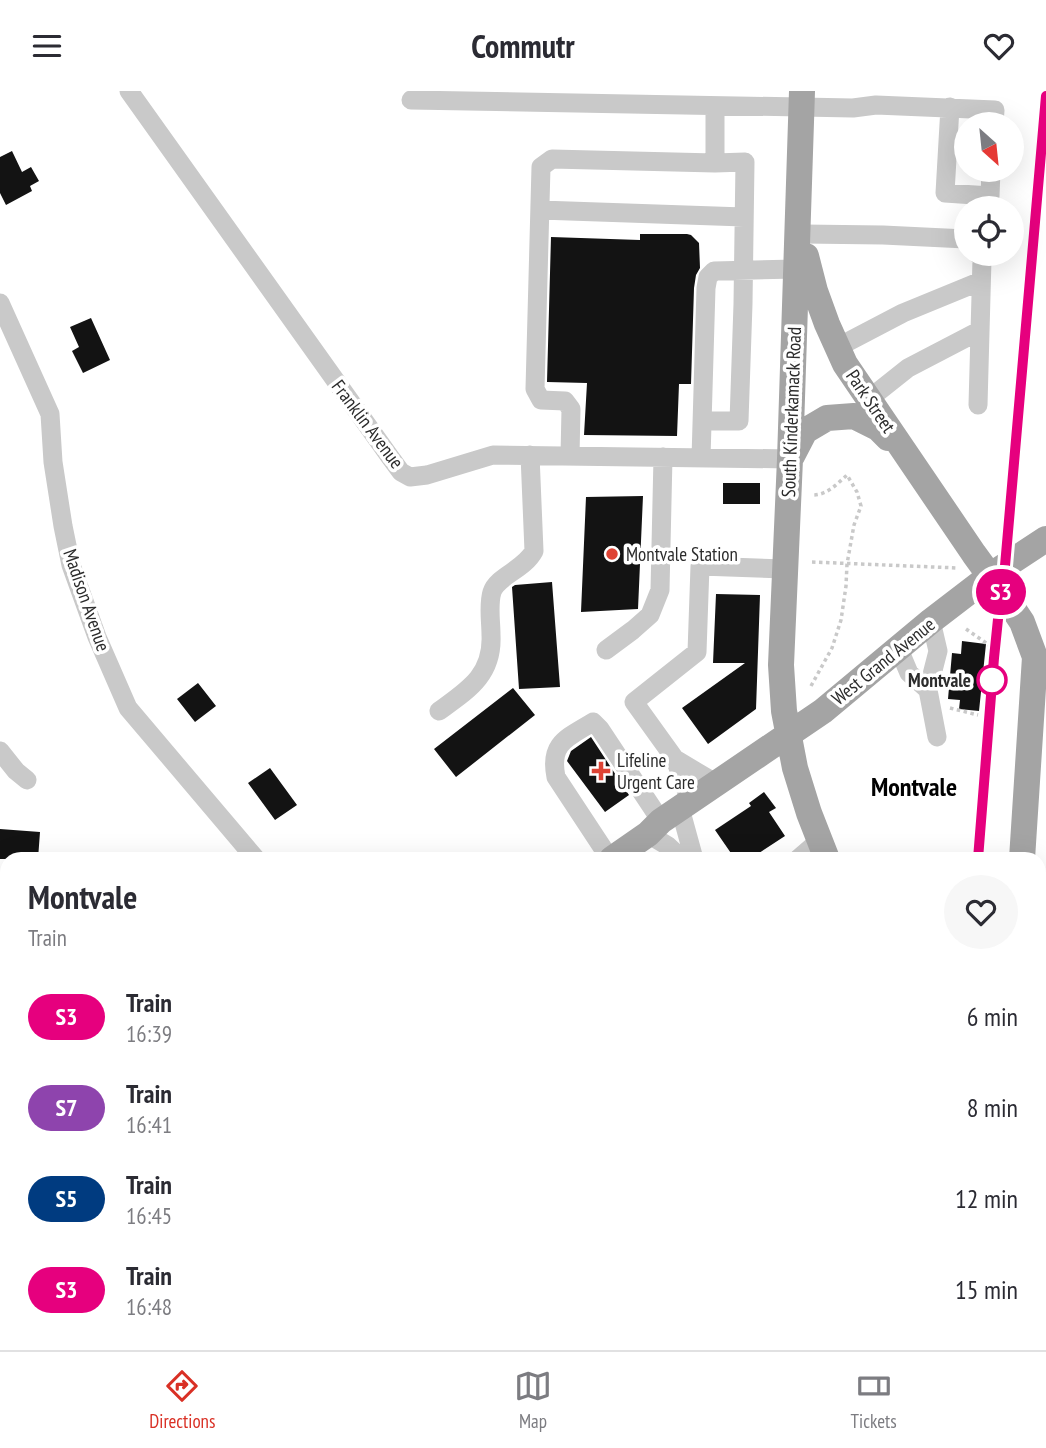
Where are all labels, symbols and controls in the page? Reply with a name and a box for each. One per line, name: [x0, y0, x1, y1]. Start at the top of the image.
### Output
text: Commutr: [471, 25, 575, 67]
icon: menu: [28, 27, 66, 65]
icon: heart: [980, 27, 1018, 65]
north arrow: [954, 112, 1024, 182]
map controls: [954, 112, 1024, 266]
button: locate: [954, 196, 1024, 266]
street label: South Kinderkamack Road: [776, 326, 806, 498]
street label: Park Street: [841, 365, 901, 438]
street label: Franklin Avenue: [327, 375, 409, 473]
place label: Montvale Station: [626, 542, 738, 566]
street label: Madison Avenue: [58, 546, 116, 654]
marker: Montvale Station: [604, 546, 620, 562]
line badge: S3: [970, 569, 1032, 615]
text: S3: [990, 576, 1012, 607]
street label: West Grand Avenue: [827, 612, 940, 710]
marker: Montvale: [977, 665, 1007, 695]
place label: Montvale: [908, 668, 971, 692]
place label: Lifeline Urgent Care: [617, 748, 695, 794]
marker: Lifeline Urgent Care: [591, 761, 611, 781]
district label: Montvale: [871, 770, 957, 803]
text: Montvale: [28, 875, 137, 918]
button: heart: [944, 875, 1018, 949]
text: Train: [28, 923, 67, 952]
text: Train: [126, 986, 172, 1019]
text: 6 min: [967, 1000, 1018, 1033]
text: S3: [55, 1001, 78, 1032]
text: 16:39: [126, 1019, 172, 1048]
text: Train: [126, 1077, 172, 1110]
text: 8 min: [967, 1091, 1018, 1124]
text: S7: [55, 1092, 78, 1123]
text: 16:41: [126, 1110, 172, 1139]
text: Train: [126, 1168, 172, 1201]
text: 12 min: [955, 1182, 1018, 1215]
text: S5: [55, 1183, 78, 1214]
text: 16:45: [126, 1201, 172, 1230]
text: Train: [126, 1259, 172, 1292]
text: 15 min: [955, 1273, 1018, 1306]
text: S3: [55, 1274, 78, 1305]
text: 16:48: [126, 1292, 172, 1321]
tab: Directions: [149, 1367, 215, 1433]
tab: Map: [514, 1367, 552, 1433]
tab: Tickets: [851, 1367, 897, 1433]

